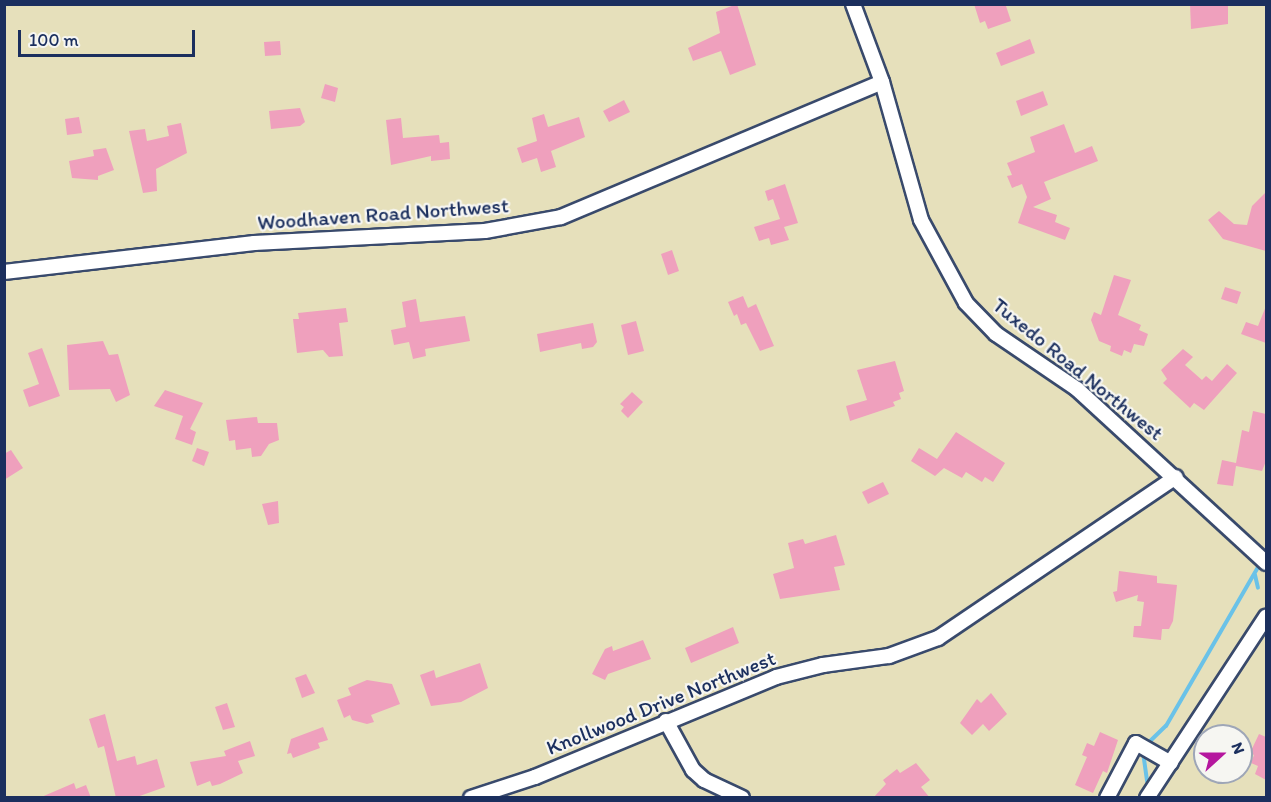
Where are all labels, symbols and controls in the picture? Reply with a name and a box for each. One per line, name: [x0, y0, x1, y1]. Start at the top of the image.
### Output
scale bar: [21, 18, 198, 56]
text: 100 m: [29, 29, 79, 51]
street label: Woodhaven Road Northwest: [256, 193, 510, 235]
street label: Tuxedo Road Northwest: [987, 292, 1169, 446]
street label: Knollwood Drive Northwest: [543, 645, 779, 761]
north arrow: [1193, 724, 1253, 784]
text: N: [1228, 740, 1249, 757]

